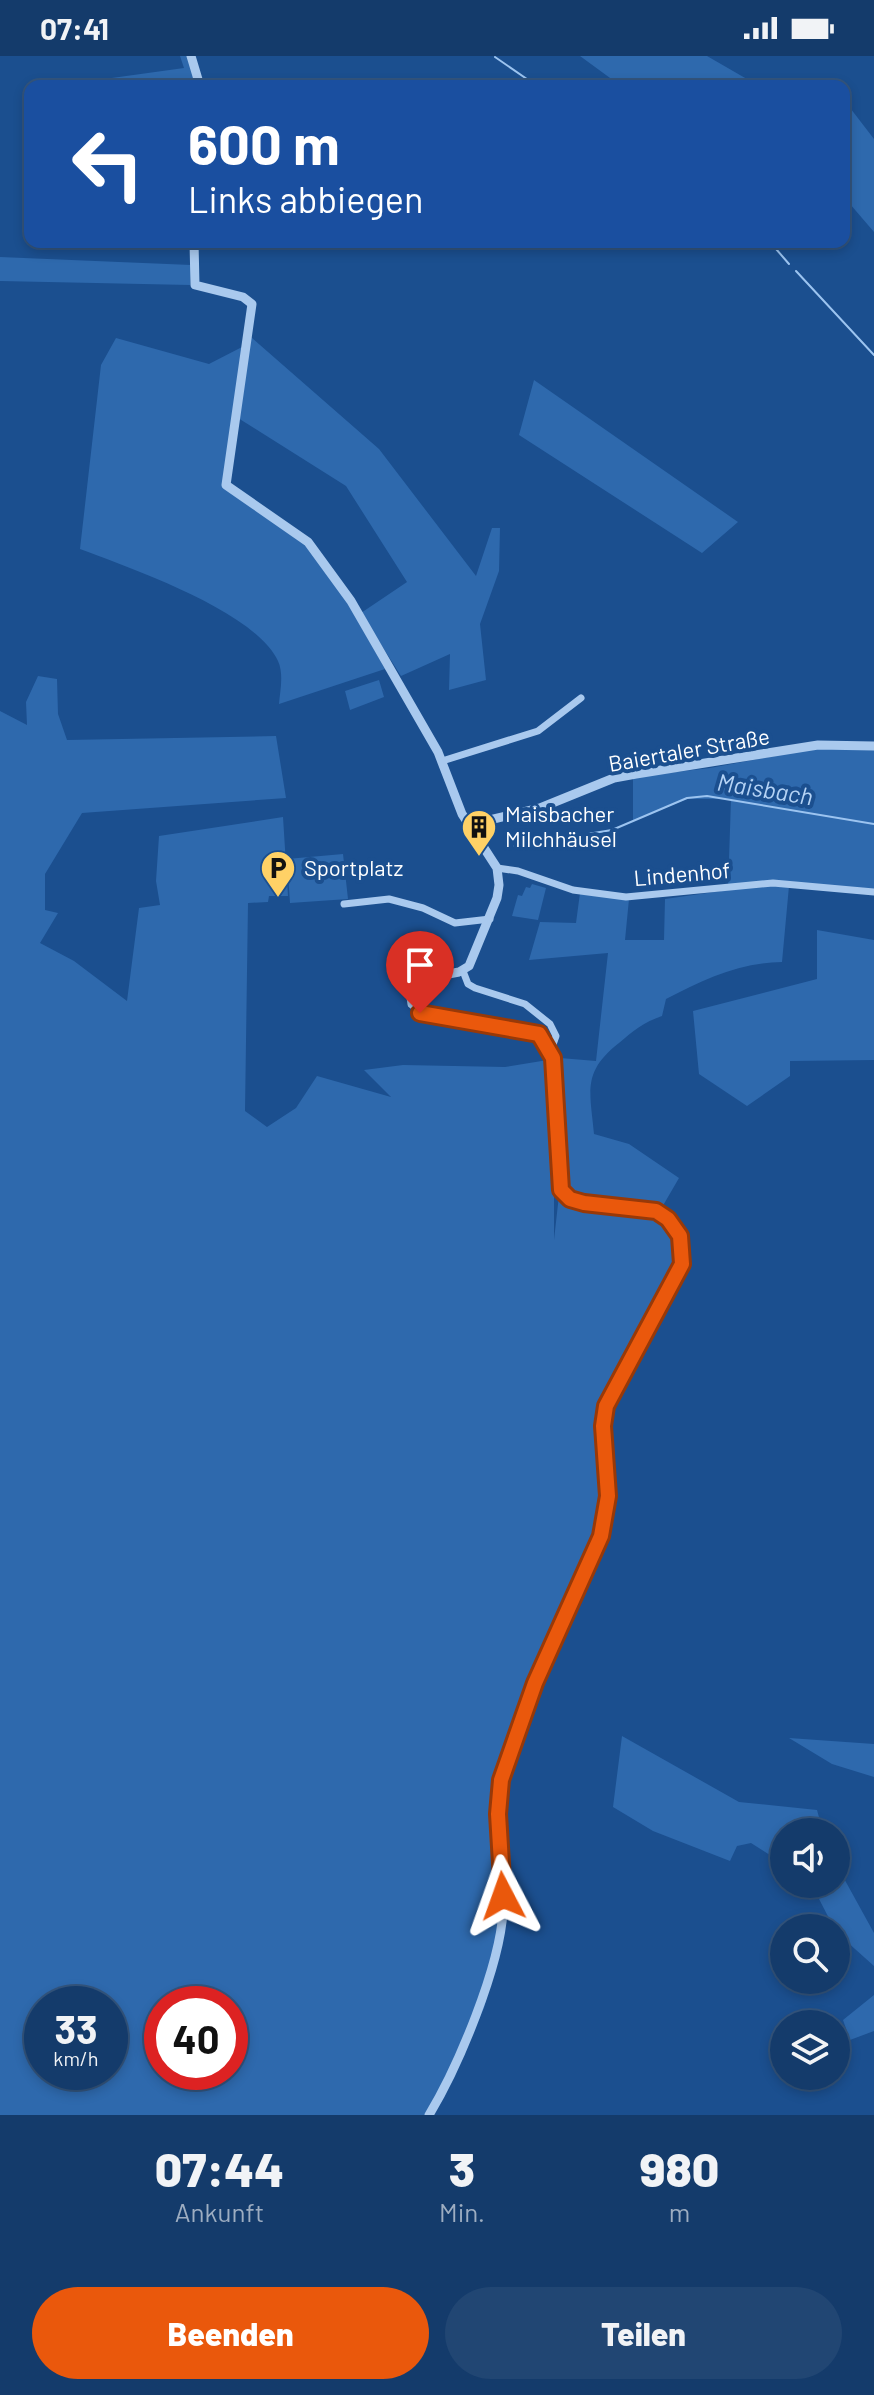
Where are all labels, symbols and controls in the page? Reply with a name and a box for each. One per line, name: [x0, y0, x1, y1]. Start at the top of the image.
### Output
text: 07:41: [40, 10, 109, 46]
text: 600 m: [188, 109, 340, 176]
icon: left: [56, 112, 160, 216]
text: Links abbiegen: [188, 177, 423, 220]
street label: Baiertaler Straße: [606, 722, 771, 776]
water label: Maisbach: [715, 767, 815, 810]
place label: Maisbacher Milchhäusel: [505, 800, 617, 851]
building icon: Maisbacher Milchhäusel: [460, 808, 498, 858]
parking icon: Sportplatz: [259, 849, 297, 899]
place label: Sportplatz: [304, 854, 403, 880]
street label: Lindenhof: [633, 856, 731, 890]
pin: [386, 931, 454, 1013]
icon: arrive: [398, 943, 442, 987]
map controls: [770, 1818, 850, 2090]
button: sound: [770, 1818, 850, 1898]
position arrow: [461, 1854, 545, 1938]
button: search: [770, 1914, 850, 1994]
speed limit sign: 40: [144, 1986, 248, 2090]
text: 33: [54, 2004, 98, 2052]
button: layers: [770, 2010, 850, 2090]
text: km/h: [53, 2046, 99, 2070]
text: 07:44: [155, 2139, 284, 2197]
text: 3: [449, 2139, 475, 2197]
text: 980: [640, 2139, 719, 2197]
text: Ankunft: [175, 2196, 264, 2227]
text: Min.: [439, 2196, 485, 2227]
text: m: [669, 2196, 690, 2227]
button: Beenden: [32, 2287, 429, 2379]
button: Teilen: [445, 2287, 842, 2379]

